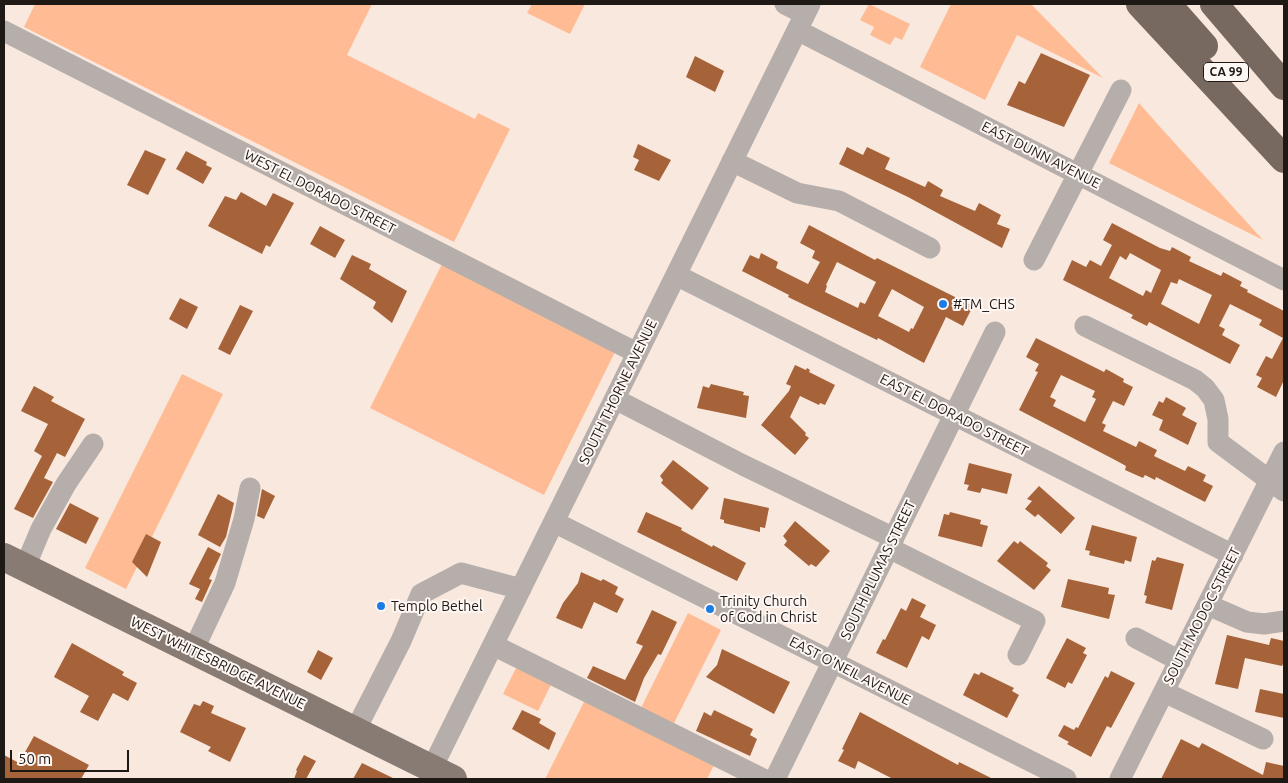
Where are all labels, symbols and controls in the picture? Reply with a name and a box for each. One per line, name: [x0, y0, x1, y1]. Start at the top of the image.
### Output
road number: CA 99: [1204, 62, 1248, 82]
street label: EAST DUNN AVENUE: [979, 118, 1103, 192]
street label: WEST EL DORADO STREET: [242, 146, 398, 238]
place label: #TM_CHS: [953, 296, 1015, 312]
marker: #TM_CHS: [937, 298, 949, 310]
street label: SOUTH THORNE AVENUE: [576, 317, 660, 467]
street label: EAST EL DORADO STREET: [877, 370, 1031, 460]
street label: SOUTH PLUMAS STREET: [837, 498, 919, 642]
street label: SOUTH MODOC STREET: [1160, 545, 1244, 687]
place label: Trinity Church of God in Christ: [720, 593, 817, 626]
place label: Templo Bethel: [391, 598, 483, 614]
marker: Templo Bethel: [375, 600, 387, 612]
marker: Trinity Church of God in Christ: [704, 603, 716, 615]
street label: WEST WHITESBRIDGE AVENUE: [128, 613, 308, 713]
street label: EAST O'NEIL AVENUE: [786, 633, 914, 709]
scale bar: [12, 740, 131, 772]
text: 50 m: [18, 750, 51, 767]

